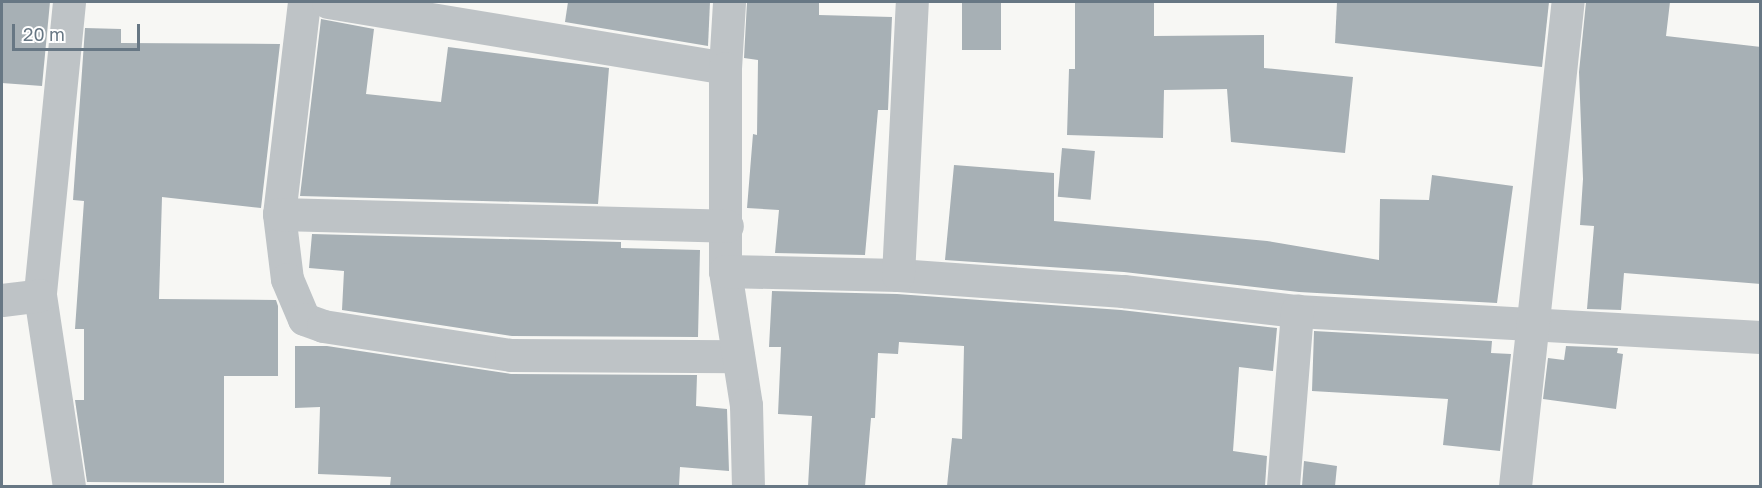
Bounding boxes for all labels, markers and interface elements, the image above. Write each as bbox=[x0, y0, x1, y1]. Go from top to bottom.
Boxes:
scale bar bbox=[15, 12, 142, 50]
text: 20 m bbox=[23, 23, 65, 45]

